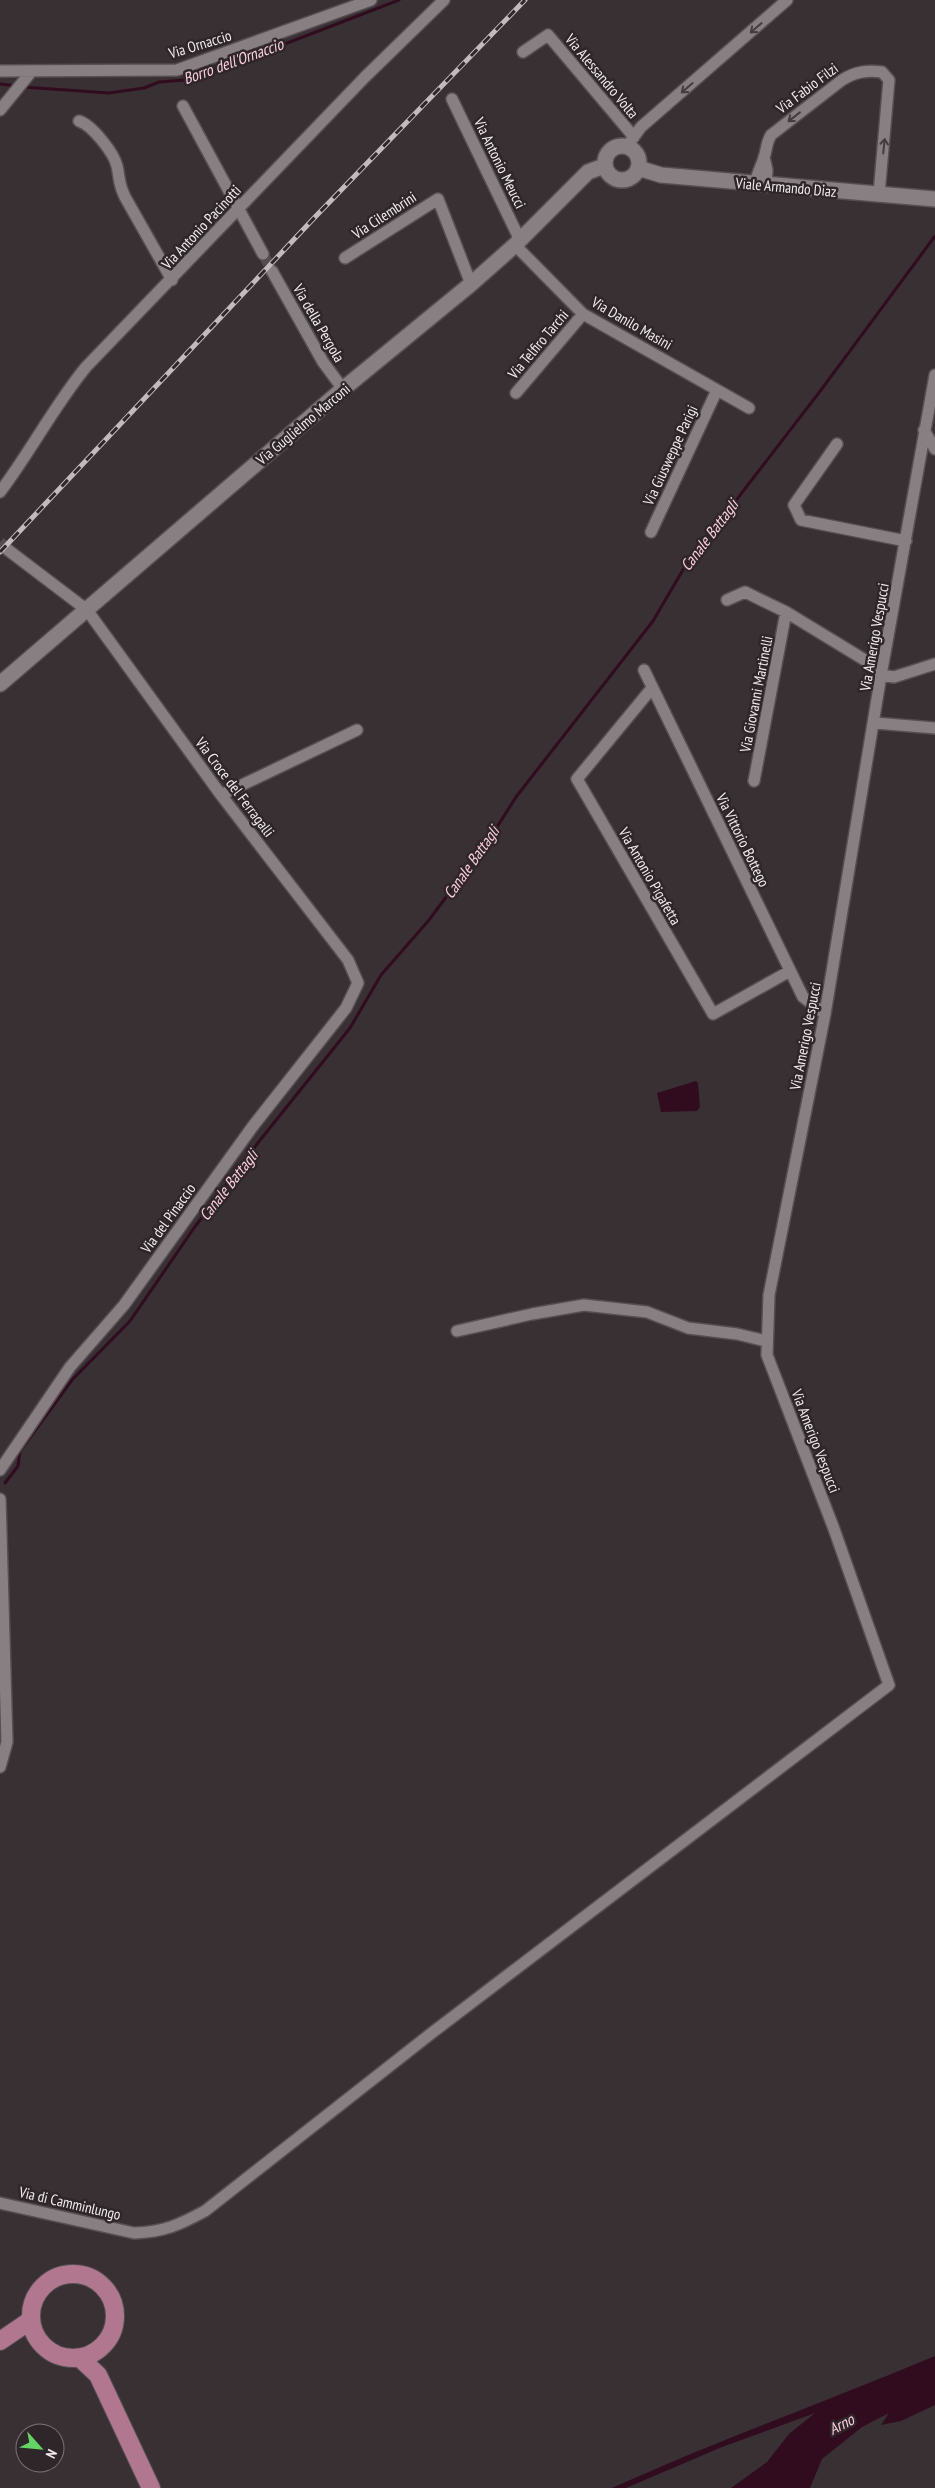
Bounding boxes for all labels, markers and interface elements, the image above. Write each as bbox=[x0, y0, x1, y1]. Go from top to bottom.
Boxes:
one-way arrow bbox=[749, 22, 762, 34]
street label: Via Ornaccio bbox=[165, 25, 234, 63]
street label: Via Alessandro Volta bbox=[560, 29, 643, 122]
water label: Borro dell'Ornaccio bbox=[180, 33, 287, 88]
street label: Via Fabio Filzi bbox=[771, 59, 842, 118]
one-way arrow bbox=[681, 82, 694, 93]
one-way arrow bbox=[788, 111, 801, 122]
street label: Via Antonio Meucci bbox=[469, 114, 530, 211]
one-way arrow bbox=[879, 138, 889, 154]
street label: Viale Armando Diaz bbox=[734, 173, 837, 201]
street label: Via Antonio Pacinotti bbox=[156, 181, 245, 274]
street label: Via Cilembrini bbox=[348, 187, 420, 243]
street label: Via della Pergola bbox=[288, 280, 349, 366]
street label: Via Danilo Masini bbox=[587, 292, 676, 354]
street label: Via Telfiro Tarchi bbox=[503, 306, 572, 383]
street label: Via Guglielmo Marconi bbox=[251, 379, 354, 469]
street label: Via Giusweppe Parigi bbox=[638, 402, 702, 509]
water label: Canale Battagli bbox=[676, 493, 744, 575]
street label: Via Amerigo Vespucci bbox=[855, 581, 893, 693]
street label: Via Giovanni Martinelli bbox=[735, 634, 777, 755]
street label: Via Croce del Ferragalli bbox=[191, 733, 279, 841]
street label: Via Vittorio Bottego bbox=[712, 789, 774, 890]
water label: Canale Battagli bbox=[439, 820, 505, 902]
street label: Via Antonio Pigafetta bbox=[614, 823, 686, 928]
street label: Via Amerigo Vespucci bbox=[785, 981, 825, 1092]
water label: Canale Battagli bbox=[194, 1144, 263, 1224]
street label: Via del Pinaccio bbox=[136, 1179, 200, 1257]
street label: Via Amerigo Vespucci bbox=[787, 1386, 844, 1495]
street label: Via di Camminlungo bbox=[16, 2182, 123, 2224]
water label: Arno bbox=[825, 2409, 858, 2439]
north arrow bbox=[15, 2423, 65, 2473]
text: N bbox=[42, 2446, 61, 2461]

